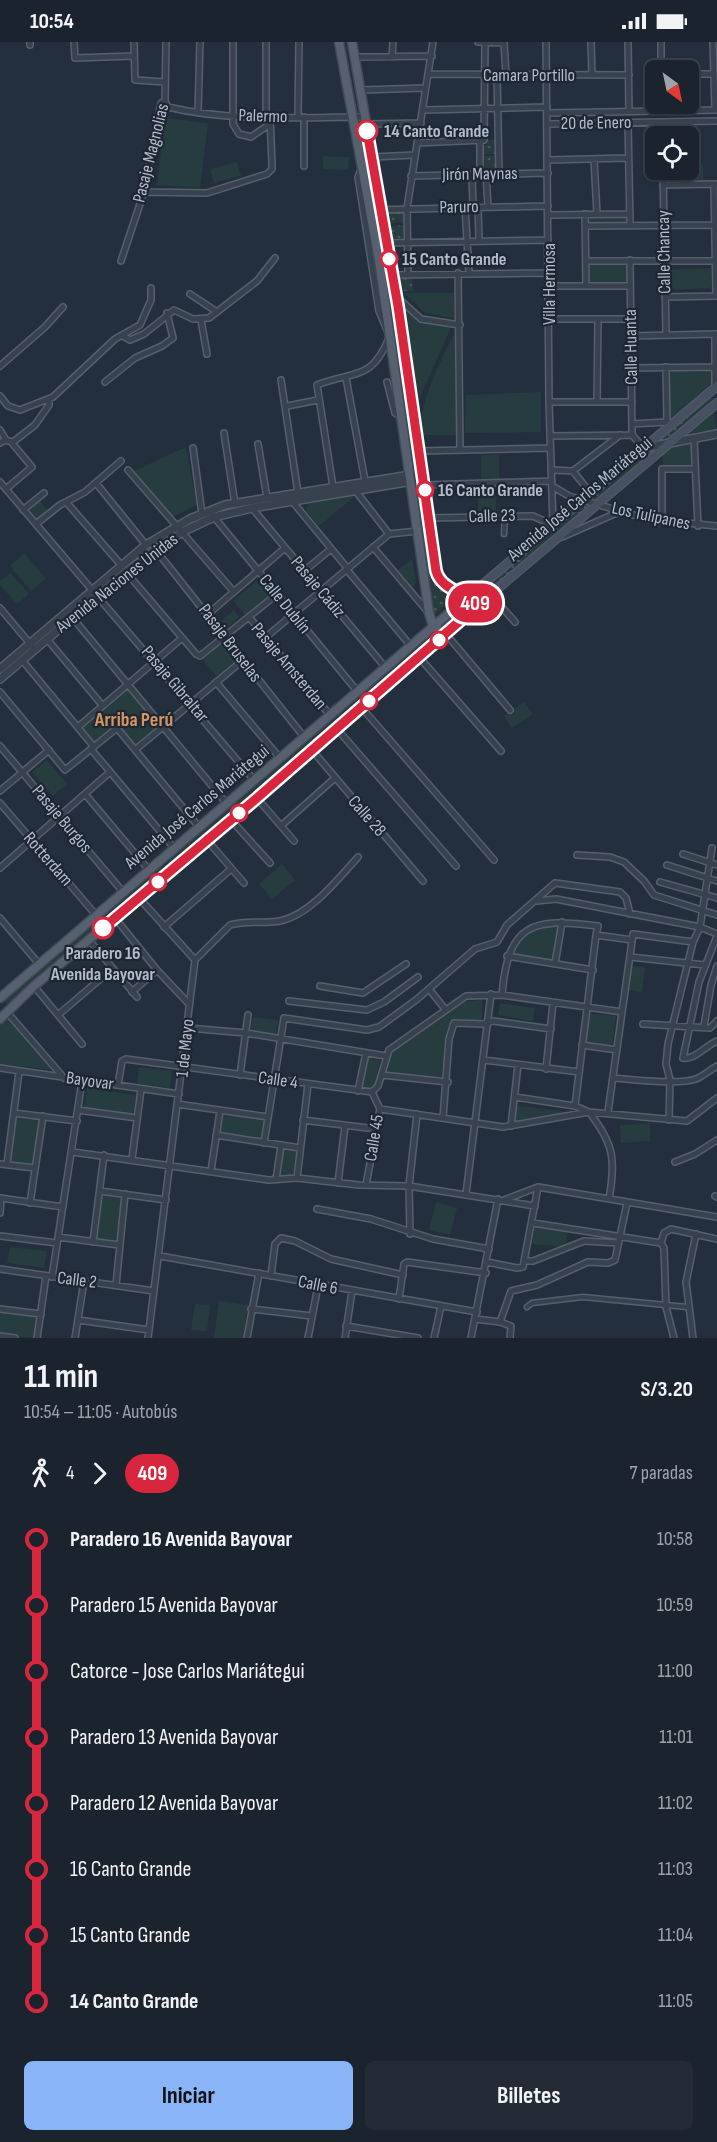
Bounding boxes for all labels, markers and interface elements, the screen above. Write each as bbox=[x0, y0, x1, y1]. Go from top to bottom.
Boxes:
text: 10:54 bbox=[30, 8, 74, 35]
north arrow bbox=[645, 60, 699, 114]
map controls bbox=[645, 60, 699, 180]
street label: Camara Portillo bbox=[483, 65, 575, 86]
street label: Pasaje Magnolias bbox=[129, 101, 173, 205]
street label: Palermo bbox=[238, 105, 288, 127]
street label: 20 de Enero bbox=[561, 112, 631, 134]
marker: 14 Canto Grande bbox=[356, 120, 378, 142]
place label: 14 Canto Grande bbox=[384, 121, 489, 142]
button: locate bbox=[645, 126, 699, 180]
street label: Jirón Maynas bbox=[441, 163, 518, 185]
street label: Paruro bbox=[439, 196, 479, 218]
street label: Calle Chancay bbox=[653, 210, 675, 294]
street label: Villa Hermosa bbox=[539, 243, 560, 325]
place label: 15 Canto Grande bbox=[402, 249, 507, 270]
marker: 15 Canto Grande bbox=[380, 250, 398, 268]
street label: Calle Huanta bbox=[620, 309, 642, 385]
street label: Avenida José Carlos Mariátegui bbox=[503, 432, 656, 566]
place label: 16 Canto Grande bbox=[438, 480, 543, 501]
marker: 16 Canto Grande bbox=[416, 481, 434, 499]
street label: Los Tulipanes bbox=[610, 497, 692, 535]
street label: Calle 23 bbox=[468, 505, 516, 527]
street label: Avenida Naciones Unidas bbox=[51, 529, 182, 638]
street label: Pasaje Cádiz bbox=[286, 552, 350, 622]
street label: Calle Dublín bbox=[255, 570, 315, 638]
line badge: 409 bbox=[440, 584, 510, 622]
text: 409 bbox=[460, 591, 490, 616]
street label: Pasaje Bruselas bbox=[194, 600, 266, 686]
street label: Pasaje Amsterdan bbox=[247, 618, 331, 714]
unlabelled marker bbox=[430, 631, 448, 649]
street label: Pasaje Gibraltar bbox=[137, 641, 213, 727]
unlabelled marker bbox=[360, 692, 378, 710]
district label: Arriba Perú bbox=[94, 708, 173, 732]
street label: Avenida José Carlos Mariátegui bbox=[120, 740, 273, 874]
street label: Pasaje Burgos bbox=[28, 781, 96, 857]
street label: Calle 28 bbox=[344, 791, 391, 841]
unlabelled marker bbox=[230, 804, 248, 822]
street label: Rotterdam bbox=[19, 828, 77, 890]
unlabelled marker bbox=[149, 873, 167, 891]
marker: Paradero 16 Avenida Bayovar bbox=[92, 917, 114, 939]
place label: Paradero 16 Avenida Bayovar bbox=[50, 943, 155, 985]
street label: 1 de Mayo bbox=[171, 1018, 199, 1078]
street label: Bayovar bbox=[65, 1067, 115, 1095]
street label: Calle 4 bbox=[257, 1067, 300, 1093]
street label: Calle 45 bbox=[360, 1113, 388, 1163]
street label: Calle 2 bbox=[56, 1267, 98, 1293]
street label: Calle 6 bbox=[296, 1271, 340, 1299]
text: 11 min bbox=[24, 1357, 98, 1397]
text: S/3.20 bbox=[640, 1376, 693, 1403]
text: 10:54 – 11:05 · Autobús bbox=[24, 1400, 177, 1424]
icon: walk bbox=[24, 1457, 57, 1490]
icon: forward bbox=[83, 1457, 116, 1490]
text: 4 bbox=[66, 1461, 74, 1485]
text: 409 bbox=[137, 1461, 167, 1486]
text: 7 paradas bbox=[630, 1461, 693, 1485]
text: Paradero 16 Avenida Bayovar bbox=[70, 1526, 292, 1553]
text: 10:58 bbox=[657, 1527, 693, 1551]
text: Paradero 15 Avenida Bayovar bbox=[70, 1592, 278, 1619]
text: 10:59 bbox=[657, 1593, 693, 1617]
text: Catorce - Jose Carlos Mariátegui bbox=[70, 1658, 304, 1685]
text: 11:00 bbox=[657, 1659, 693, 1683]
text: Paradero 13 Avenida Bayovar bbox=[70, 1724, 278, 1751]
text: 11:01 bbox=[659, 1725, 693, 1749]
text: Paradero 12 Avenida Bayovar bbox=[70, 1790, 278, 1817]
text: 11:02 bbox=[658, 1791, 693, 1815]
text: 16 Canto Grande bbox=[70, 1856, 191, 1883]
text: 11:03 bbox=[658, 1857, 693, 1881]
text: 15 Canto Grande bbox=[70, 1922, 190, 1949]
text: 11:04 bbox=[658, 1923, 693, 1947]
text: 14 Canto Grande bbox=[70, 1988, 198, 2015]
text: 11:05 bbox=[658, 1989, 693, 2013]
button: Iniciar bbox=[24, 2061, 353, 2130]
button: Billetes bbox=[365, 2061, 693, 2130]

